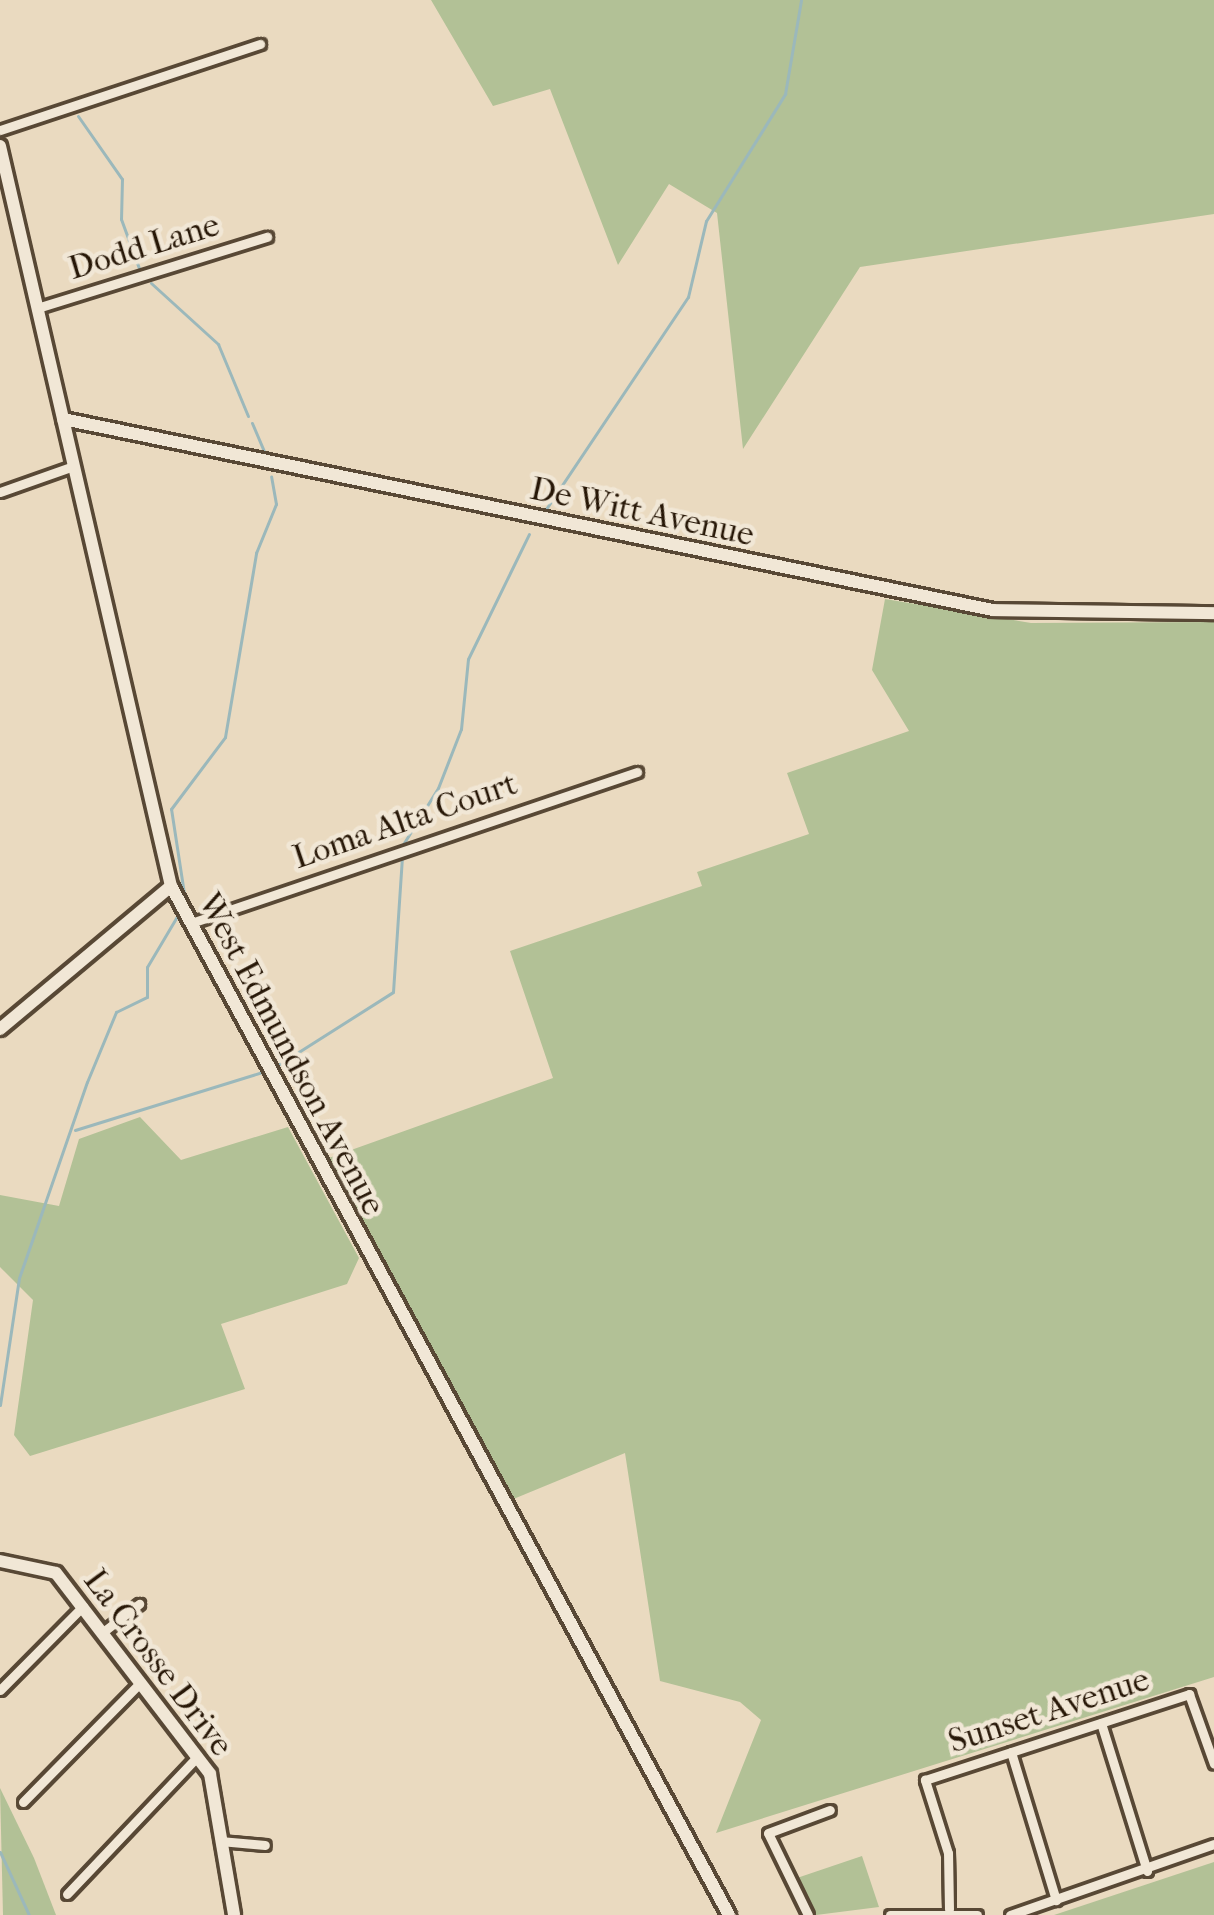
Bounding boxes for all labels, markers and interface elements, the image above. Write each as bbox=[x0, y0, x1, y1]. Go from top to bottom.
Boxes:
street label: Dodd Lane bbox=[64, 205, 224, 289]
street label: De Witt Avenue bbox=[527, 469, 757, 555]
street label: Loma Alta Court bbox=[288, 764, 522, 878]
street label: West Edmundson Avenue bbox=[189, 886, 393, 1222]
street label: La Crosse Drive bbox=[75, 1562, 241, 1764]
street label: Sunset Avenue bbox=[944, 1660, 1154, 1762]

